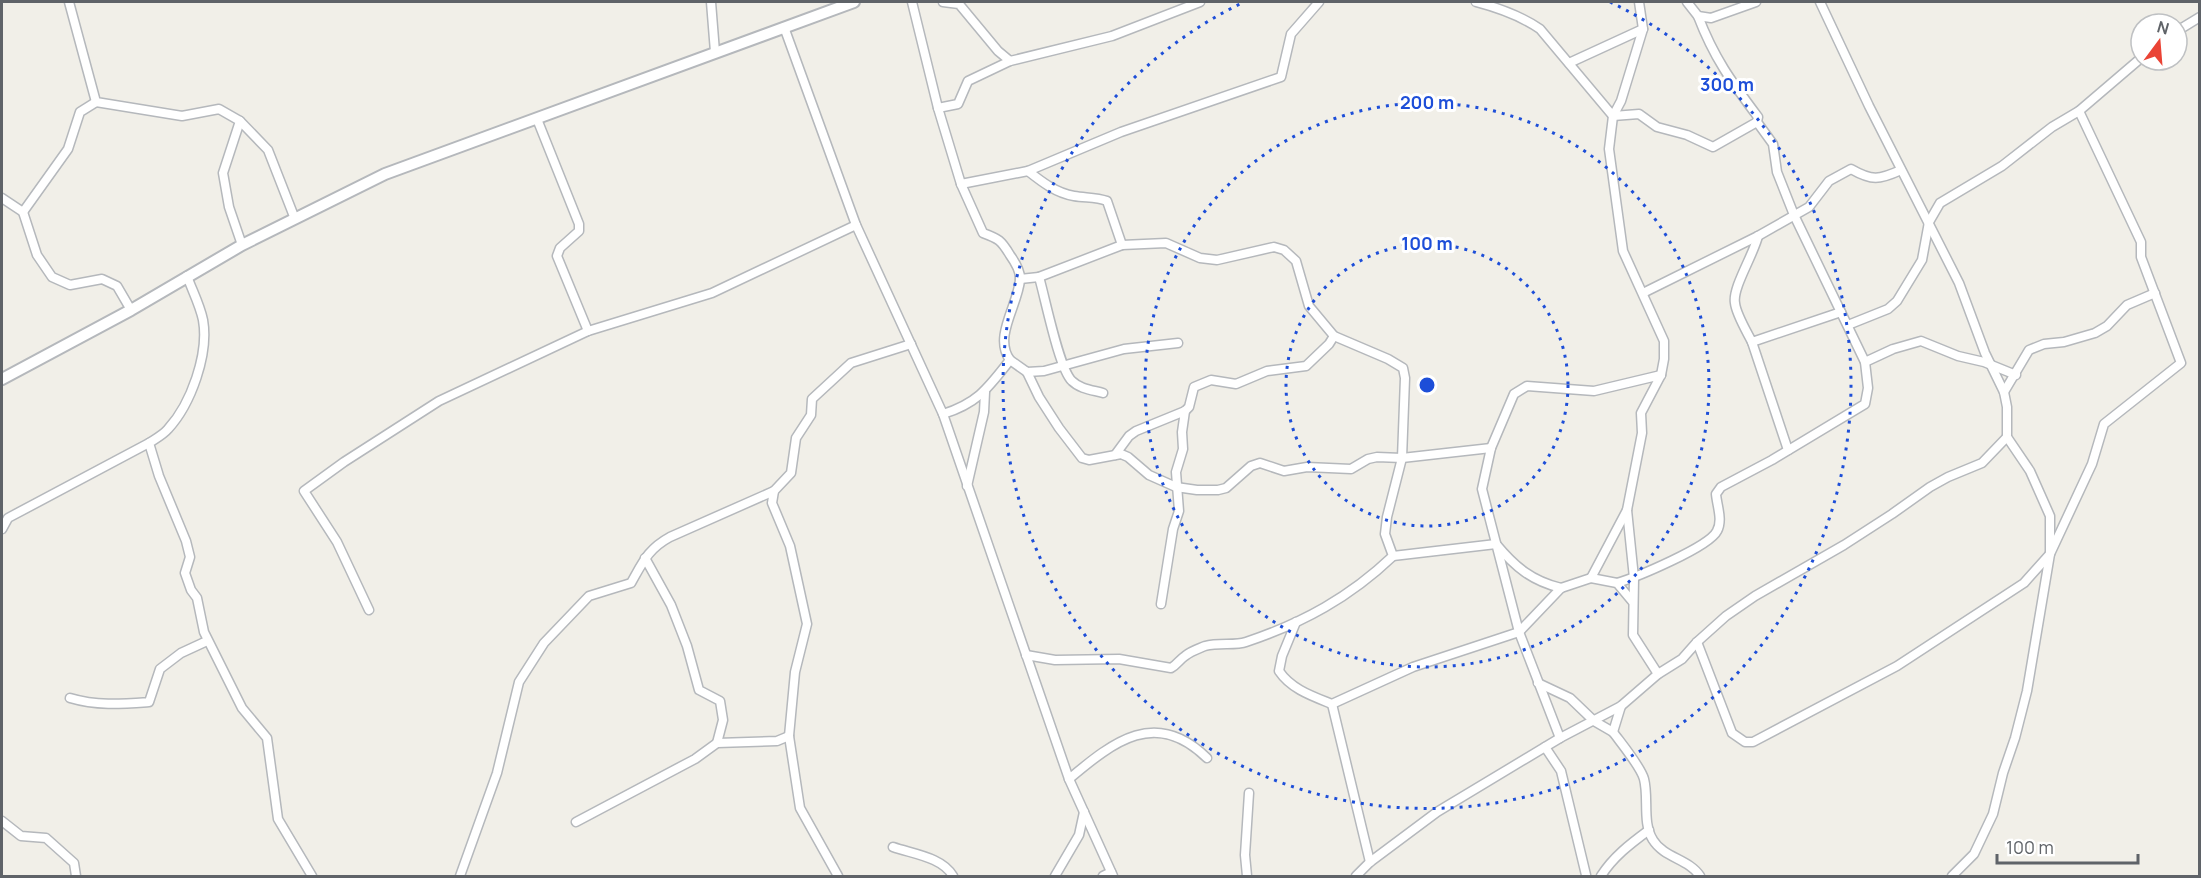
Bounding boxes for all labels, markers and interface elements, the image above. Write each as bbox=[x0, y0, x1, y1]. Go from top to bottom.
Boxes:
north arrow bbox=[2129, 12, 2189, 72]
text: N bbox=[2155, 15, 2172, 40]
text: 300 m bbox=[1700, 72, 1754, 96]
text: 200 m bbox=[1400, 90, 1454, 114]
text: 100 m bbox=[1401, 231, 1453, 255]
centre of rings bbox=[1417, 375, 1437, 395]
scale bar bbox=[1997, 827, 2138, 865]
text: 100 m bbox=[2006, 835, 2054, 859]

